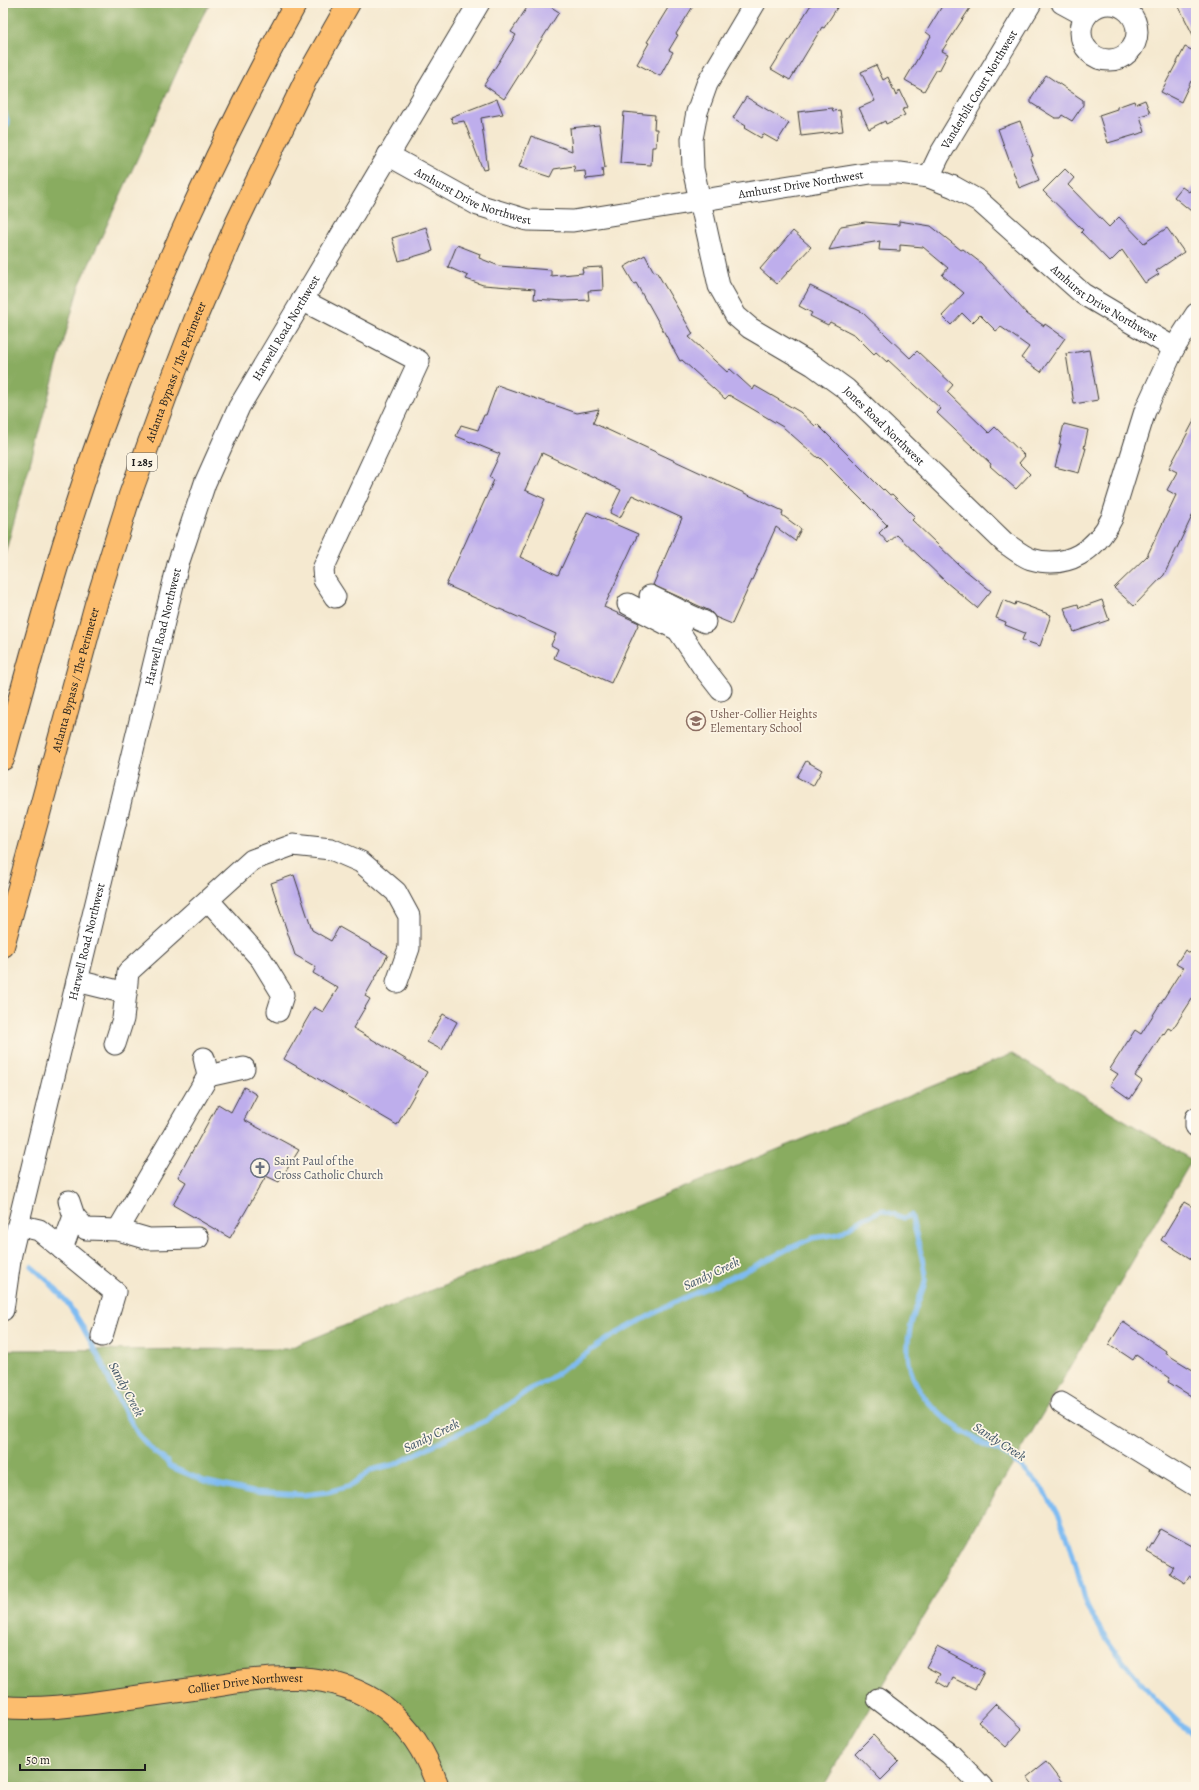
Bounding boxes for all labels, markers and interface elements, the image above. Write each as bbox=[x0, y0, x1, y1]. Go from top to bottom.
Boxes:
street label: Vanderbilt Court Northwest bbox=[937, 27, 1021, 153]
street label: Amhurst Drive Northwest bbox=[411, 163, 531, 228]
street label: Amhurst Drive Northwest bbox=[736, 166, 865, 202]
street label: Amhurst Drive Northwest bbox=[1047, 260, 1161, 345]
street label: Harwell Road Northwest bbox=[248, 272, 323, 384]
street label: Atlanta Bypass / The Perimeter bbox=[141, 299, 210, 445]
street label: Jones Road Northwest bbox=[840, 383, 928, 469]
road number: I 285 bbox=[127, 453, 157, 471]
street label: Harwell Road Northwest bbox=[141, 566, 185, 687]
street label: Atlanta Bypass / The Perimeter bbox=[48, 605, 103, 755]
place label: Usher-Collier Heights Elementary School bbox=[710, 706, 817, 736]
school or university icon: Usher-Collier Heights Elementary School bbox=[685, 710, 707, 732]
street label: Harwell Road Northwest bbox=[65, 881, 109, 1002]
place label: Saint Paul of the Cross Catholic Church bbox=[274, 1153, 384, 1183]
church icon: Saint Paul of the Cross Catholic Church bbox=[249, 1157, 271, 1179]
water label: Sandy Creek bbox=[681, 1253, 742, 1294]
water label: Sandy Creek bbox=[105, 1359, 148, 1420]
water label: Sandy Creek bbox=[401, 1415, 462, 1456]
water label: Sandy Creek bbox=[970, 1418, 1030, 1465]
street label: Collier Drive Northwest bbox=[187, 1670, 304, 1698]
scale bar bbox=[20, 1746, 145, 1772]
text: 50 m bbox=[26, 1752, 50, 1768]

